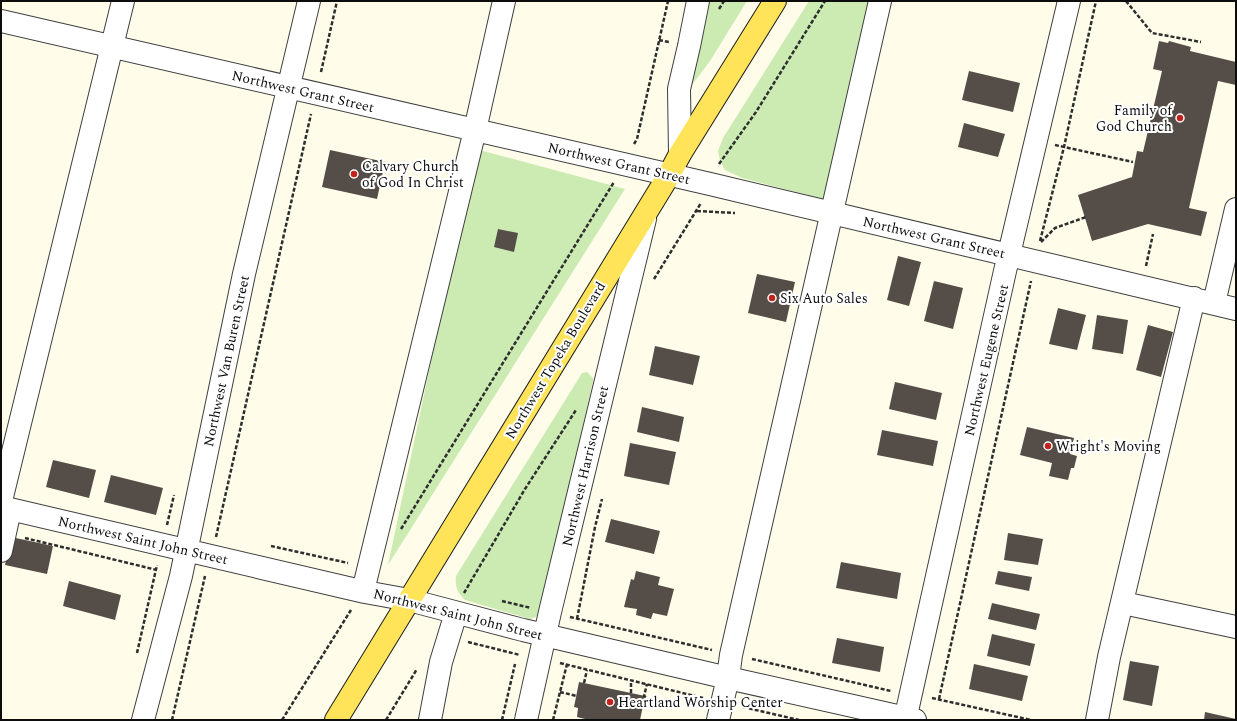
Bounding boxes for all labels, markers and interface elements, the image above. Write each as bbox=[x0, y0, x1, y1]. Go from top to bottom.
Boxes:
street label: Northwest Grant Street bbox=[230, 65, 376, 118]
place label: Family of God Church bbox=[1096, 100, 1173, 137]
marker: Family of God Church bbox=[1175, 113, 1185, 123]
street label: Northwest Grant Street bbox=[546, 137, 692, 190]
place label: Calvary Church of God In Christ bbox=[362, 156, 464, 193]
marker: Calvary Church of God In Christ bbox=[349, 169, 359, 179]
street label: Northwest Grant Street bbox=[861, 211, 1007, 264]
street label: Northwest Van Buren Street bbox=[198, 273, 255, 449]
street label: Northwest Topeka Boulevard bbox=[500, 277, 611, 443]
street label: Northwest Eugene Street bbox=[959, 282, 1014, 438]
place label: Six Auto Sales bbox=[780, 288, 868, 309]
marker: Six Auto Sales bbox=[767, 293, 777, 303]
street label: Northwest Harrison Street bbox=[557, 384, 614, 549]
place label: Wright's Moving bbox=[1056, 436, 1161, 457]
marker: Wright's Moving bbox=[1043, 441, 1053, 451]
street label: Northwest Saint John Street bbox=[56, 511, 230, 570]
street label: Northwest Saint John Street bbox=[371, 583, 545, 646]
place label: Heartland Worship Center bbox=[618, 692, 783, 713]
marker: Heartland Worship Center bbox=[605, 697, 615, 707]

